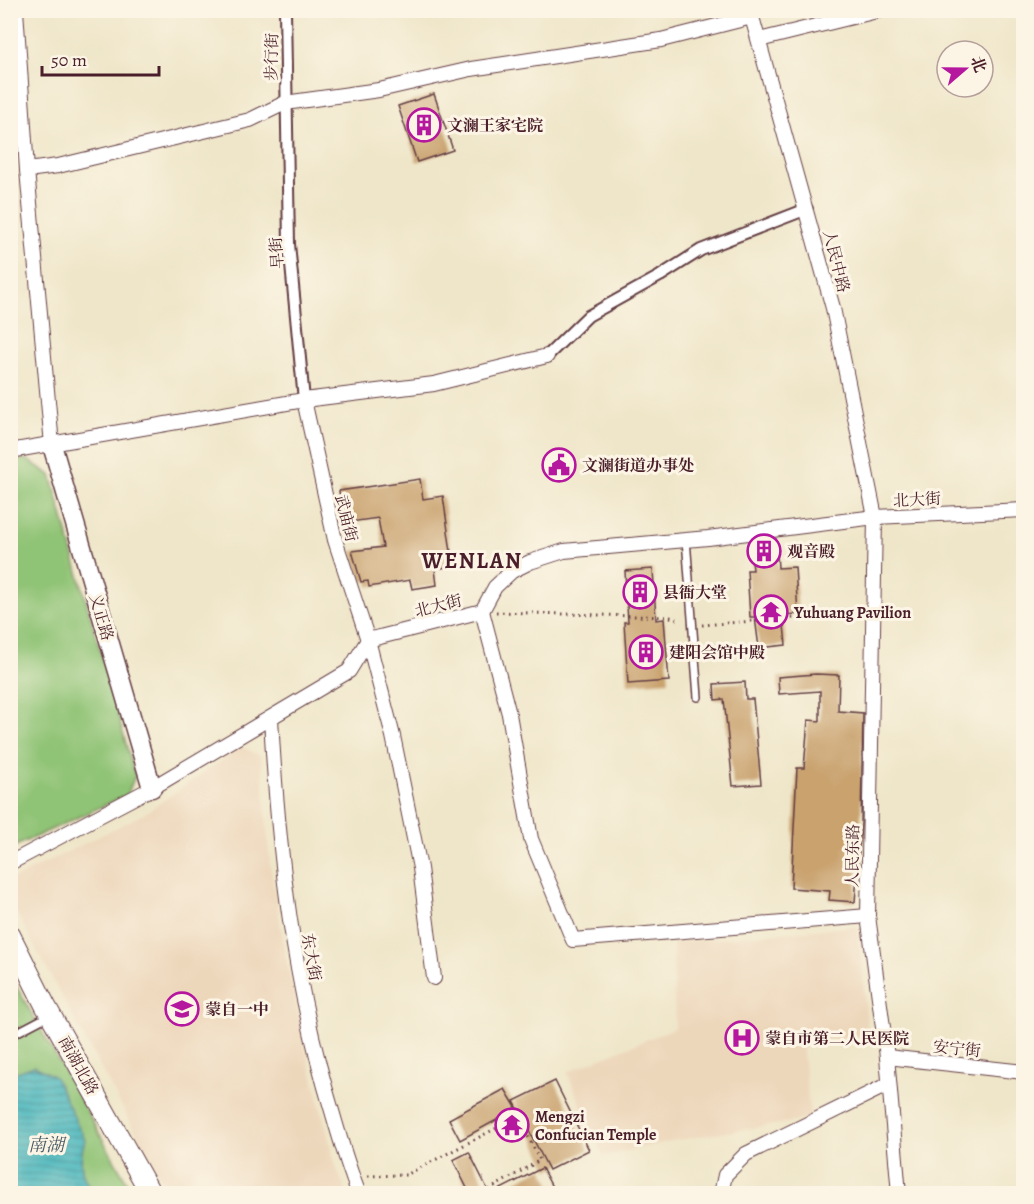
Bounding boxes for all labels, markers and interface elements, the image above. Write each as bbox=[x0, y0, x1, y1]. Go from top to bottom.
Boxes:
street label: 步行街 bbox=[261, 33, 283, 81]
scale bar bbox=[42, 39, 159, 77]
north arrow bbox=[935, 39, 995, 99]
text: 50 m bbox=[51, 48, 87, 72]
text: 北 bbox=[965, 53, 991, 75]
building icon: 文澜王家宅院 bbox=[406, 107, 442, 143]
place label: 文澜王家宅院 bbox=[447, 115, 543, 137]
street label: 人民中路 bbox=[818, 228, 854, 295]
street label: 早街 bbox=[265, 236, 289, 270]
public building icon: 文澜街道办事处 bbox=[541, 447, 577, 483]
place label: 文澜街道办事处 bbox=[582, 455, 694, 477]
street label: 北大街 bbox=[893, 488, 942, 512]
street label: 武庙街 bbox=[330, 492, 363, 544]
building icon: 观音殿 bbox=[746, 533, 782, 569]
place label: 观音殿 bbox=[787, 541, 835, 563]
district label: WENLAN bbox=[420, 546, 523, 576]
building icon: 县衙大堂 bbox=[622, 574, 658, 610]
place label: 县衙大堂 bbox=[663, 582, 727, 604]
street label: 北大街 bbox=[412, 589, 464, 622]
street label: 义正路 bbox=[84, 591, 118, 643]
temple icon: Yuhuang Pavilion bbox=[753, 594, 789, 630]
place label: Yuhuang Pavilion bbox=[793, 602, 911, 624]
building icon: 建阳会馆中殿 bbox=[628, 634, 664, 670]
place label: 建阳会馆中殿 bbox=[669, 642, 765, 664]
street label: 人民东路 bbox=[841, 824, 865, 888]
street label: 东大街 bbox=[296, 932, 326, 983]
school or university icon: 蒙自一中 bbox=[164, 991, 200, 1027]
place label: 蒙自一中 bbox=[205, 999, 269, 1021]
hospital icon: 蒙自市第二人民医院 bbox=[724, 1020, 760, 1056]
place label: 蒙自市第二人民医院 bbox=[765, 1028, 909, 1050]
street label: 南湖北路 bbox=[53, 1032, 103, 1099]
street label: 安宁街 bbox=[932, 1036, 982, 1062]
place label: Mengzi Confucian Temple bbox=[535, 1106, 656, 1146]
temple icon: Mengzi Confucian Temple bbox=[494, 1107, 530, 1143]
water label: 南湖 bbox=[28, 1133, 67, 1157]

